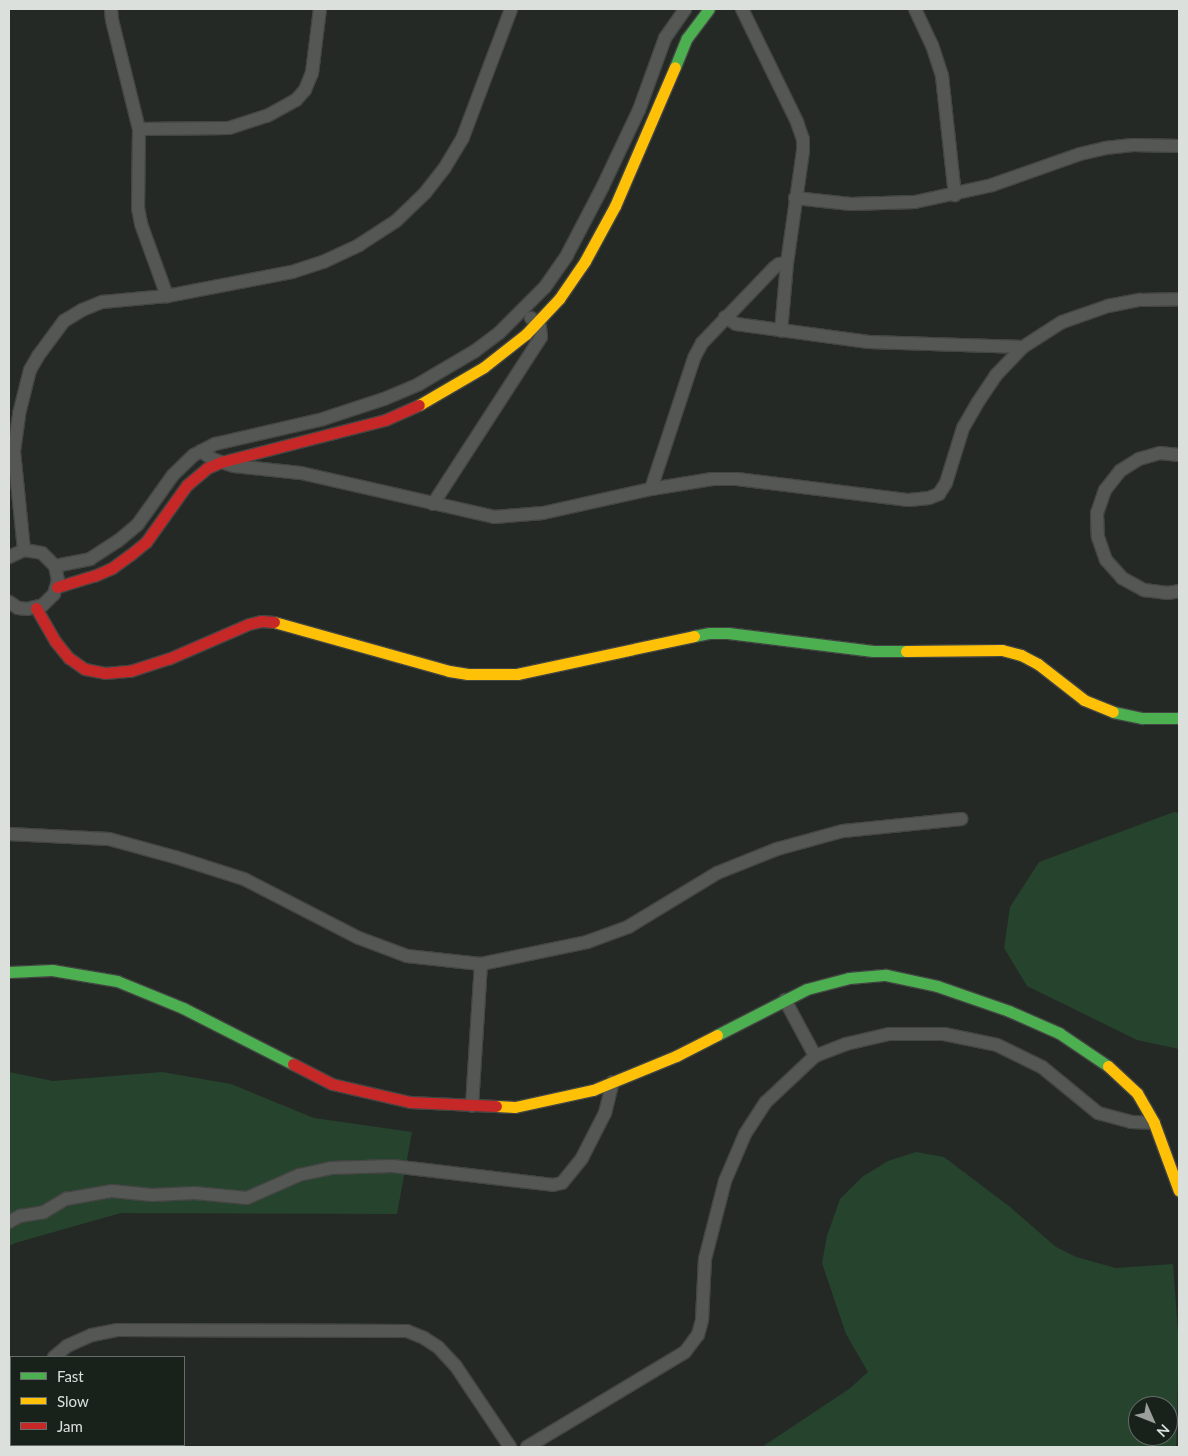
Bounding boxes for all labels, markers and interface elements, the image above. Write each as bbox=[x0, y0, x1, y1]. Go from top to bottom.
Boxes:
legend bbox=[10, 1356, 185, 1446]
text: Fast bbox=[57, 1367, 84, 1385]
text: Slow bbox=[57, 1392, 89, 1410]
north arrow bbox=[1128, 1396, 1178, 1446]
text: Jam bbox=[57, 1417, 83, 1435]
text: N bbox=[1154, 1421, 1173, 1441]

